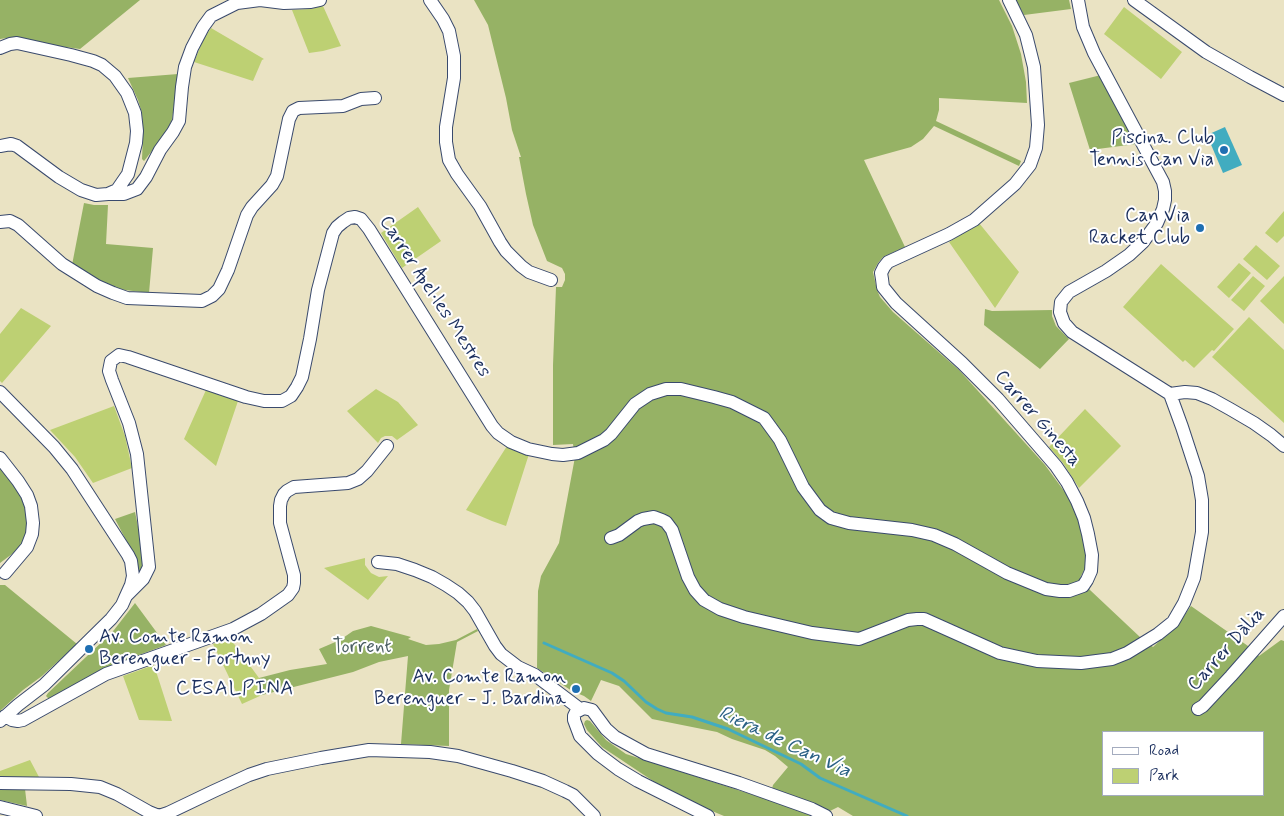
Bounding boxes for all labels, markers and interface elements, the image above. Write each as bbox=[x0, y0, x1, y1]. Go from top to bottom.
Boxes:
place label: Piscina. Club Tennis Can Via bbox=[1089, 128, 1214, 172]
marker: Piscina. Club Tennis Can Via bbox=[1218, 144, 1230, 156]
place label: Can Via Racket Club bbox=[1089, 206, 1190, 250]
street label: Carrer Apel·les Mestres bbox=[373, 212, 495, 382]
marker: Can Via Racket Club bbox=[1194, 222, 1206, 234]
street label: Carrer Ginesta bbox=[989, 366, 1085, 472]
street label: Carrer Dàlia bbox=[1184, 603, 1270, 697]
place label: Av. Comte Ramon Berenguer - Fortuny bbox=[99, 627, 270, 671]
park label: Torrent bbox=[332, 637, 392, 659]
marker: Av. Comte Ramon Berenguer - Fortuny bbox=[83, 643, 95, 655]
place label: Av. Comte Ramon Berenguer - J. Bardina bbox=[374, 667, 566, 711]
district label: CESALPINA bbox=[177, 678, 293, 702]
marker: Av. Comte Ramon Berenguer - J. Bardina bbox=[570, 683, 582, 695]
water label: Riera de Can Via bbox=[714, 702, 854, 784]
legend bbox=[1102, 731, 1264, 796]
text: Road bbox=[1149, 741, 1179, 761]
text: Park bbox=[1149, 766, 1179, 786]

